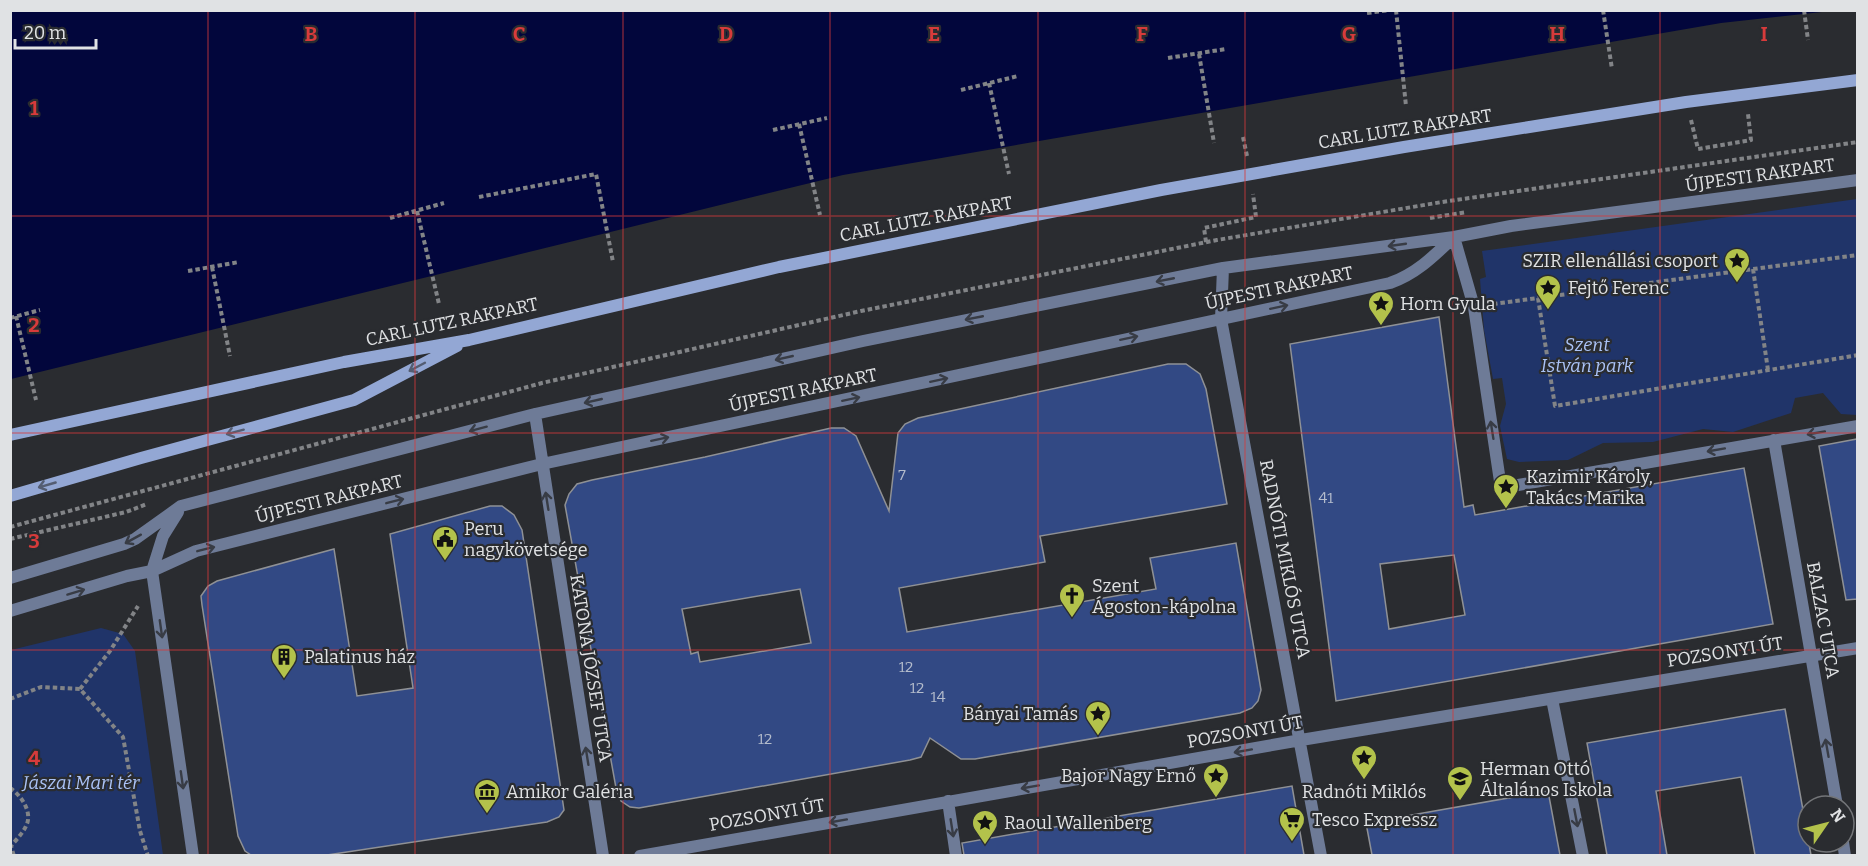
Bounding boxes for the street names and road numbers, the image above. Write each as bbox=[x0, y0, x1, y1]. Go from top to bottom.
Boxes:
street label: CARL LUTZ RAKPART bbox=[1317, 104, 1494, 154]
street label: ÚJPESTI RAKPART bbox=[1684, 153, 1837, 196]
street label: CARL LUTZ RAKPART bbox=[838, 191, 1015, 247]
street label: ÚJPESTI RAKPART bbox=[1203, 260, 1356, 314]
street label: CARL LUTZ RAKPART bbox=[364, 293, 541, 351]
street label: ÚJPESTI RAKPART bbox=[727, 362, 880, 416]
street label: RADNÓTI MIKLÓS UTCA bbox=[1255, 458, 1315, 661]
street label: ÚJPESTI RAKPART bbox=[253, 469, 405, 528]
street label: BALZAC UTCA bbox=[1802, 560, 1844, 680]
street label: KATONA JÓZSEF UTCA bbox=[565, 573, 617, 764]
street label: POZSONYI ÚT bbox=[1665, 631, 1785, 672]
street label: POZSONYI ÚT bbox=[1185, 710, 1305, 753]
street label: POZSONYI ÚT bbox=[707, 793, 827, 836]

